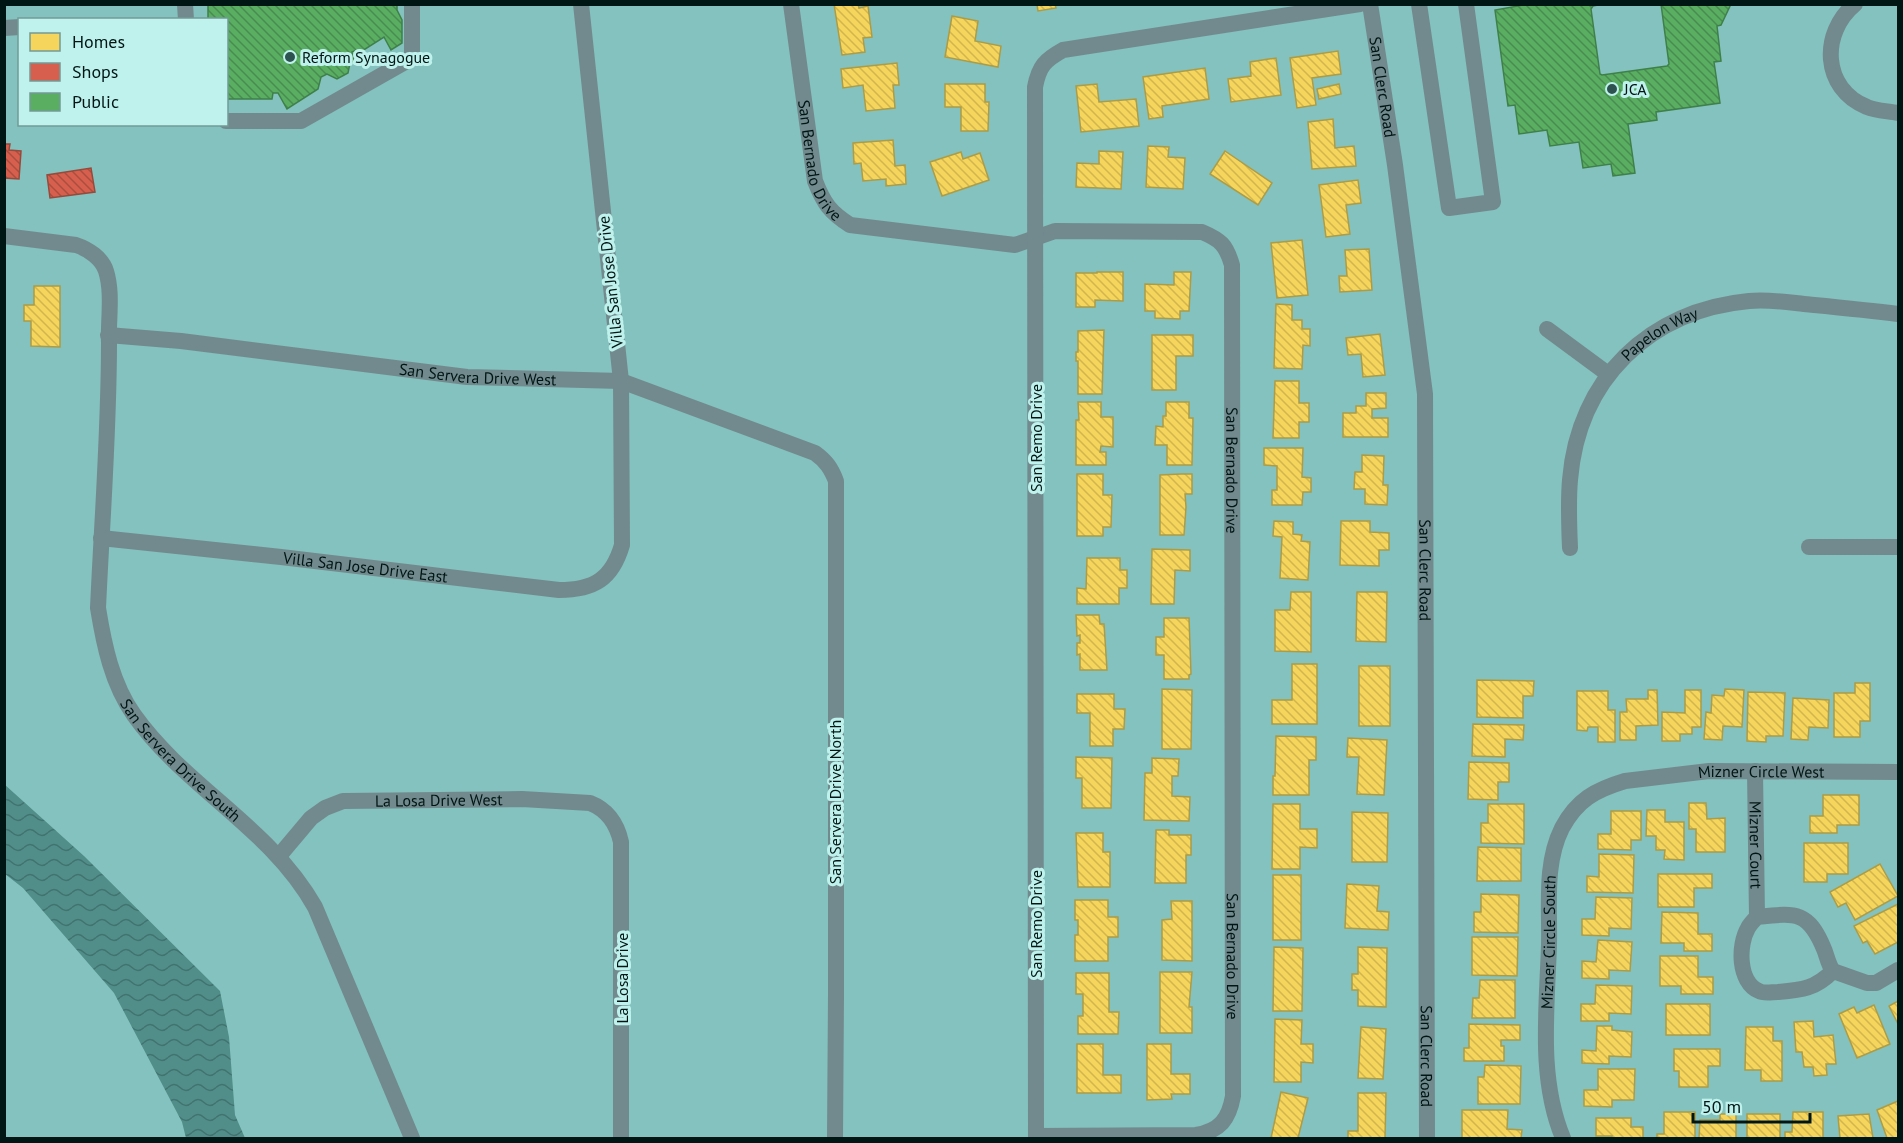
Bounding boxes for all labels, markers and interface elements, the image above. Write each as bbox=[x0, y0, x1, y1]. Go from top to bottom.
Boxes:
legend bbox=[18, 18, 228, 126]
text: Homes bbox=[72, 30, 125, 53]
street label: San Clerc Road bbox=[1365, 35, 1401, 139]
place label: Reform Synagogue bbox=[302, 47, 430, 67]
marker: Reform Synagogue bbox=[283, 50, 297, 64]
text: Shops bbox=[72, 60, 118, 83]
place label: JCA bbox=[1623, 79, 1647, 99]
marker: JCA bbox=[1605, 82, 1619, 96]
text: Public bbox=[72, 90, 119, 113]
street label: San Bernado Drive bbox=[794, 99, 846, 225]
street label: Villa San Jose Drive bbox=[593, 215, 627, 350]
street label: Papelon Way bbox=[1617, 302, 1701, 365]
street label: San Servera Drive West bbox=[398, 359, 557, 389]
street label: San Remo Drive bbox=[1026, 384, 1046, 492]
street label: San Bernado Drive bbox=[1222, 407, 1242, 534]
street label: San Clerc Road bbox=[1415, 519, 1436, 621]
street label: Villa San Jose Drive East bbox=[281, 547, 449, 587]
street label: San Servera Drive South bbox=[116, 695, 245, 826]
street label: San Servera Drive North bbox=[825, 720, 845, 884]
street label: Mizner Circle West bbox=[1697, 761, 1825, 782]
street label: La Losa Drive West bbox=[375, 789, 503, 811]
street label: Mizner Court bbox=[1745, 801, 1767, 890]
street label: San Remo Drive bbox=[1026, 870, 1046, 978]
street label: Mizner Circle South bbox=[1536, 875, 1560, 1009]
street label: San Bernado Drive bbox=[1223, 893, 1243, 1020]
street label: La Losa Drive bbox=[612, 933, 632, 1023]
street label: San Clerc Road bbox=[1417, 1005, 1437, 1107]
scale bar bbox=[1693, 1086, 1810, 1124]
text: 50 m bbox=[1702, 1095, 1741, 1118]

